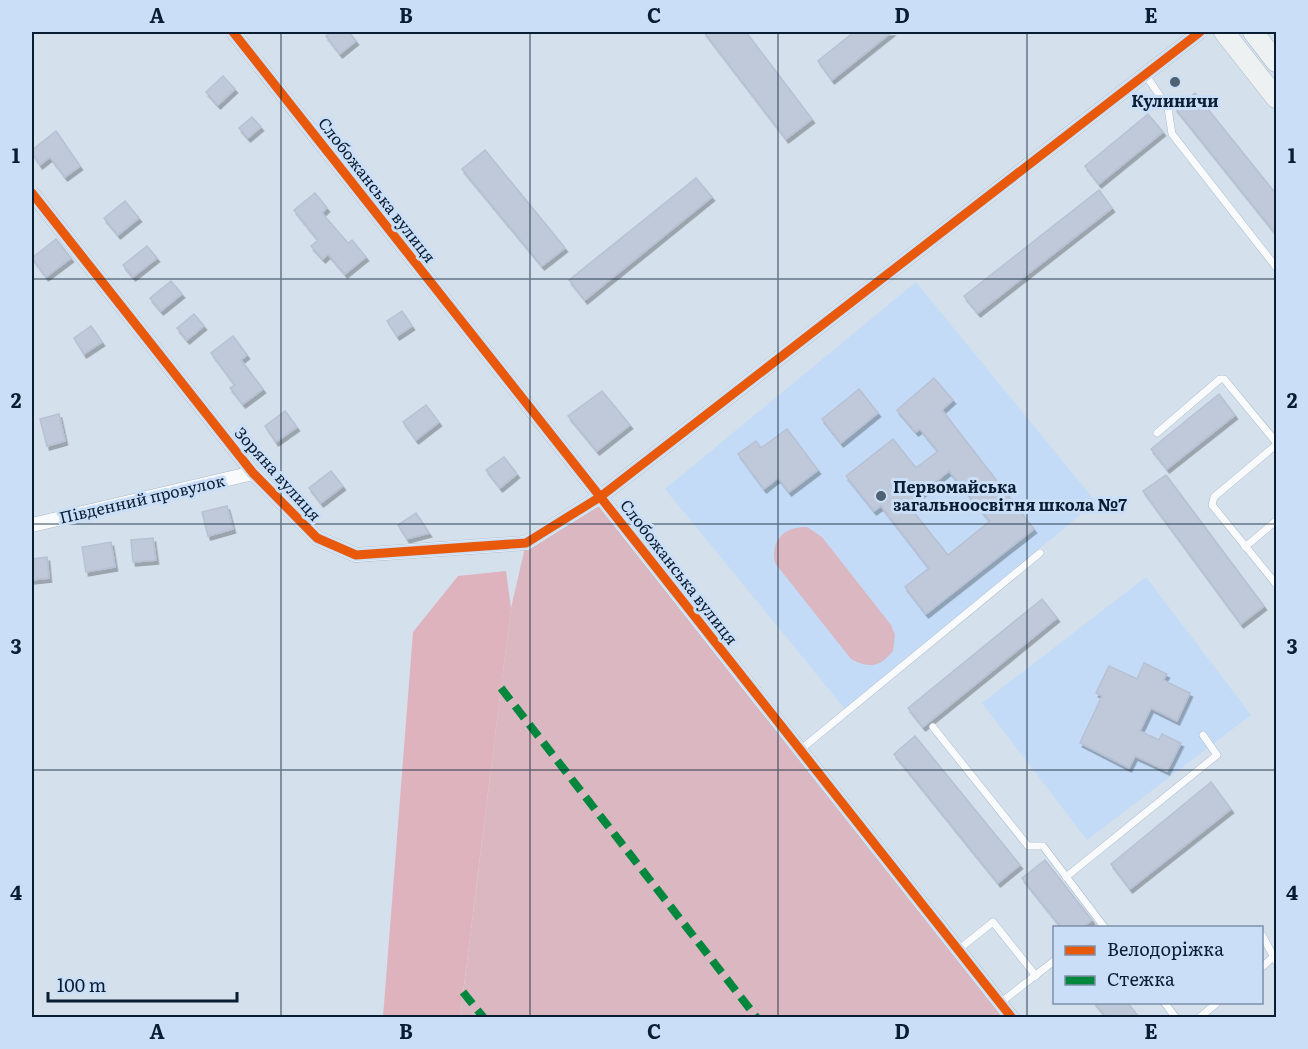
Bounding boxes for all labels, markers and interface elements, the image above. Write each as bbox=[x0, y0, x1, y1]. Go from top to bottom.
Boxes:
text: A bbox=[149, 0, 165, 29]
text: B bbox=[399, 0, 413, 29]
text: C bbox=[647, 0, 661, 29]
text: D bbox=[894, 0, 910, 29]
text: E bbox=[1144, 0, 1158, 29]
marker: Кулиничи bbox=[1168, 75, 1182, 89]
place label: Кулиничи bbox=[1131, 88, 1219, 112]
street label: Слобожанська вулиця bbox=[313, 112, 442, 267]
text: 1 bbox=[12, 139, 20, 169]
text: 1 bbox=[1288, 139, 1296, 169]
text: 2 bbox=[11, 384, 22, 414]
text: 2 bbox=[1287, 384, 1298, 414]
street label: Зоряна вулиця bbox=[230, 421, 328, 526]
street label: Південний провулок bbox=[57, 467, 227, 529]
place label: Первомайська загальноосвітня школа №7 bbox=[893, 474, 1127, 516]
marker: Первомайська загальноосвітня школа №7 bbox=[874, 489, 888, 503]
street label: Слобожанська вулиця bbox=[615, 494, 744, 649]
text: 3 bbox=[10, 630, 22, 660]
text: 3 bbox=[1286, 630, 1298, 660]
text: 4 bbox=[10, 876, 22, 906]
text: 4 bbox=[1286, 876, 1298, 906]
legend bbox=[1053, 926, 1263, 1004]
text: Велодоріжка bbox=[1107, 935, 1224, 962]
scale bar bbox=[48, 965, 237, 1003]
text: Стежка bbox=[1107, 965, 1175, 992]
text: 100 m bbox=[57, 971, 106, 998]
text: A bbox=[149, 1015, 165, 1045]
text: B bbox=[399, 1015, 413, 1045]
text: C bbox=[647, 1015, 661, 1045]
text: D bbox=[894, 1015, 910, 1045]
text: E bbox=[1144, 1015, 1158, 1045]

